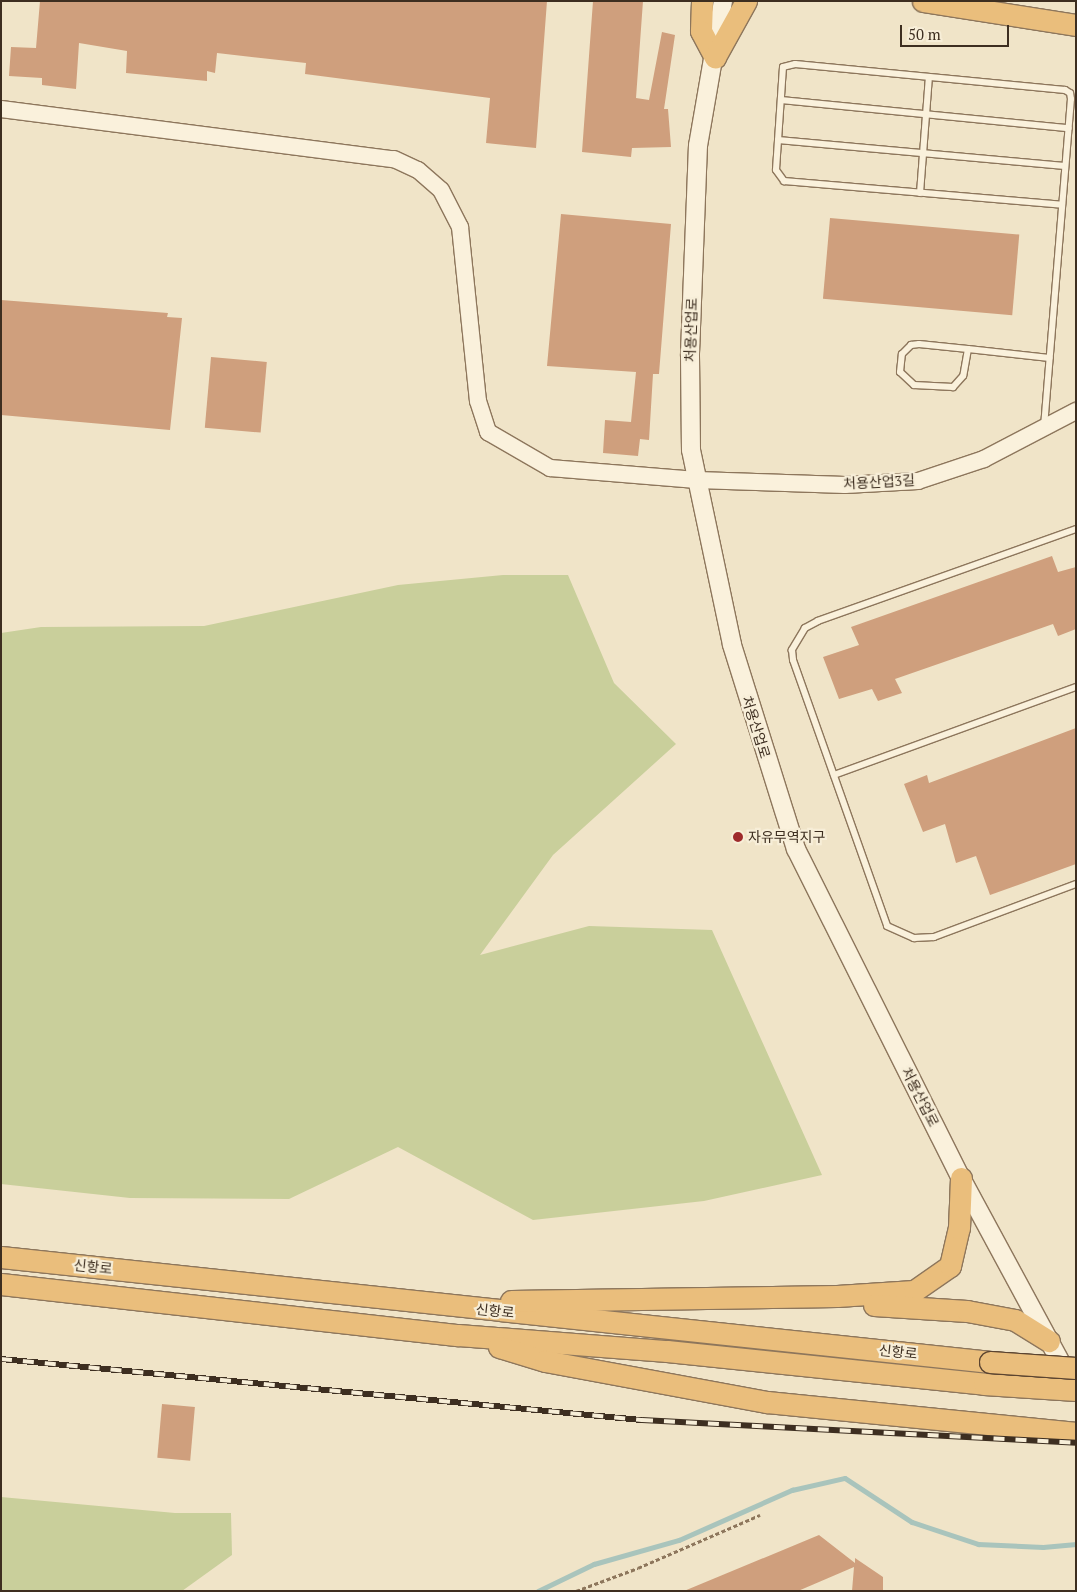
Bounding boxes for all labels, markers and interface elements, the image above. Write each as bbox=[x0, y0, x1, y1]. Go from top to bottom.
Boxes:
scale bar bbox=[902, 15, 1011, 47]
text: 50 m bbox=[908, 24, 941, 44]
street label: 처용산업로 bbox=[681, 298, 701, 362]
street label: 처용산업3길 bbox=[843, 472, 915, 492]
street label: 처용산업로 bbox=[739, 694, 773, 760]
place label: 자유무역지구 bbox=[748, 829, 825, 845]
marker: 자유무역지구 bbox=[732, 831, 744, 843]
street label: 처용산업로 bbox=[898, 1064, 942, 1130]
street label: 신항로 bbox=[73, 1257, 113, 1277]
street label: 신항로 bbox=[475, 1301, 515, 1321]
street label: 신항로 bbox=[878, 1342, 918, 1362]

